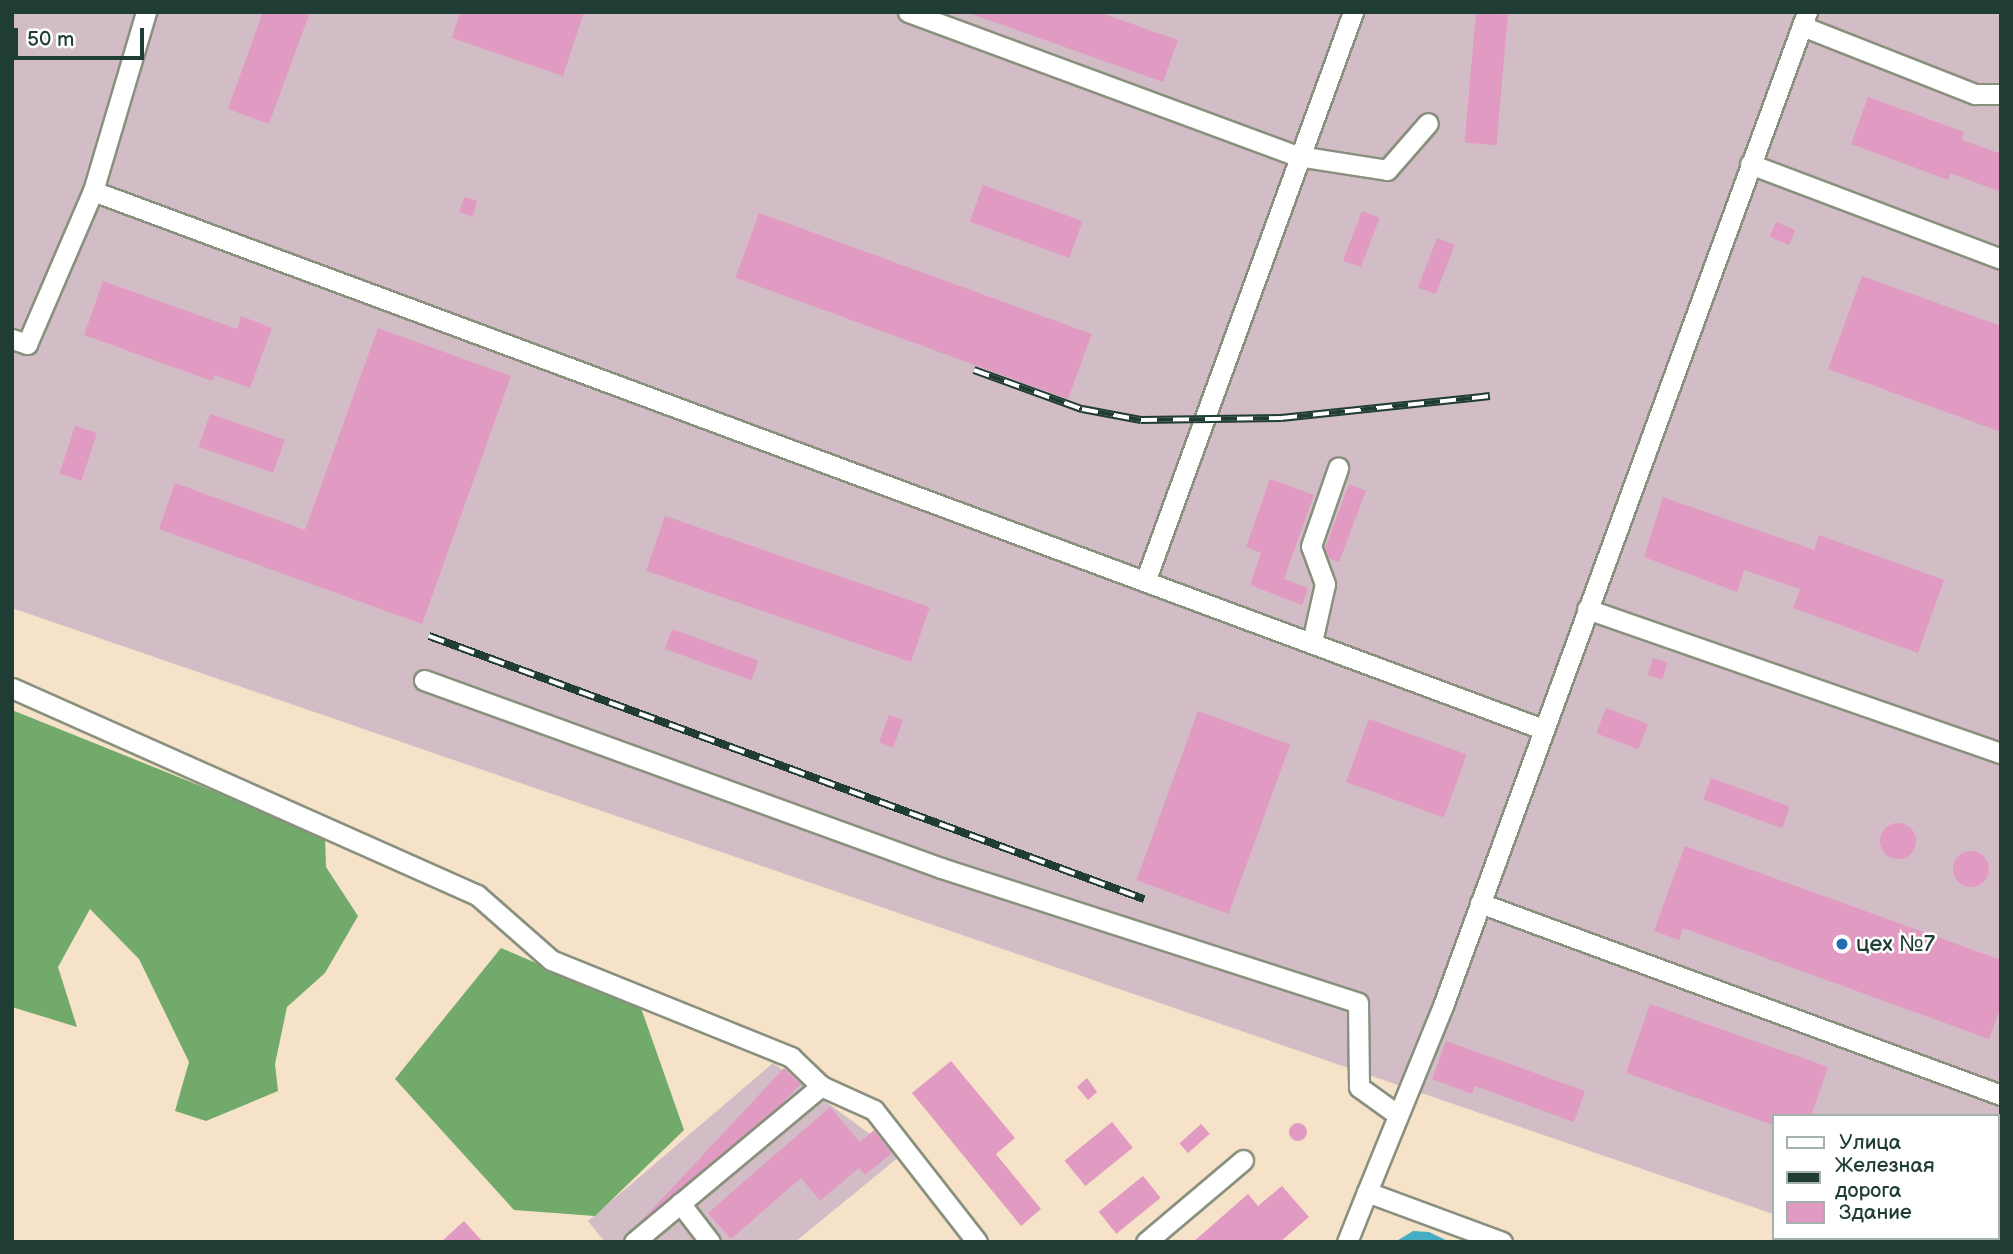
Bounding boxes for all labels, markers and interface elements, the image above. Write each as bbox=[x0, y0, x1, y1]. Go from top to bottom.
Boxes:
scale bar bbox=[18, 14, 147, 58]
text: 50 m bbox=[27, 27, 74, 52]
place label: цех №7 bbox=[1856, 930, 1935, 958]
marker: цех №7 bbox=[1834, 936, 1850, 952]
legend bbox=[1772, 1114, 1999, 1240]
text: Улица bbox=[1839, 1130, 1901, 1155]
text: Железная дорога bbox=[1835, 1153, 1935, 1203]
text: Здание bbox=[1839, 1200, 1912, 1225]

